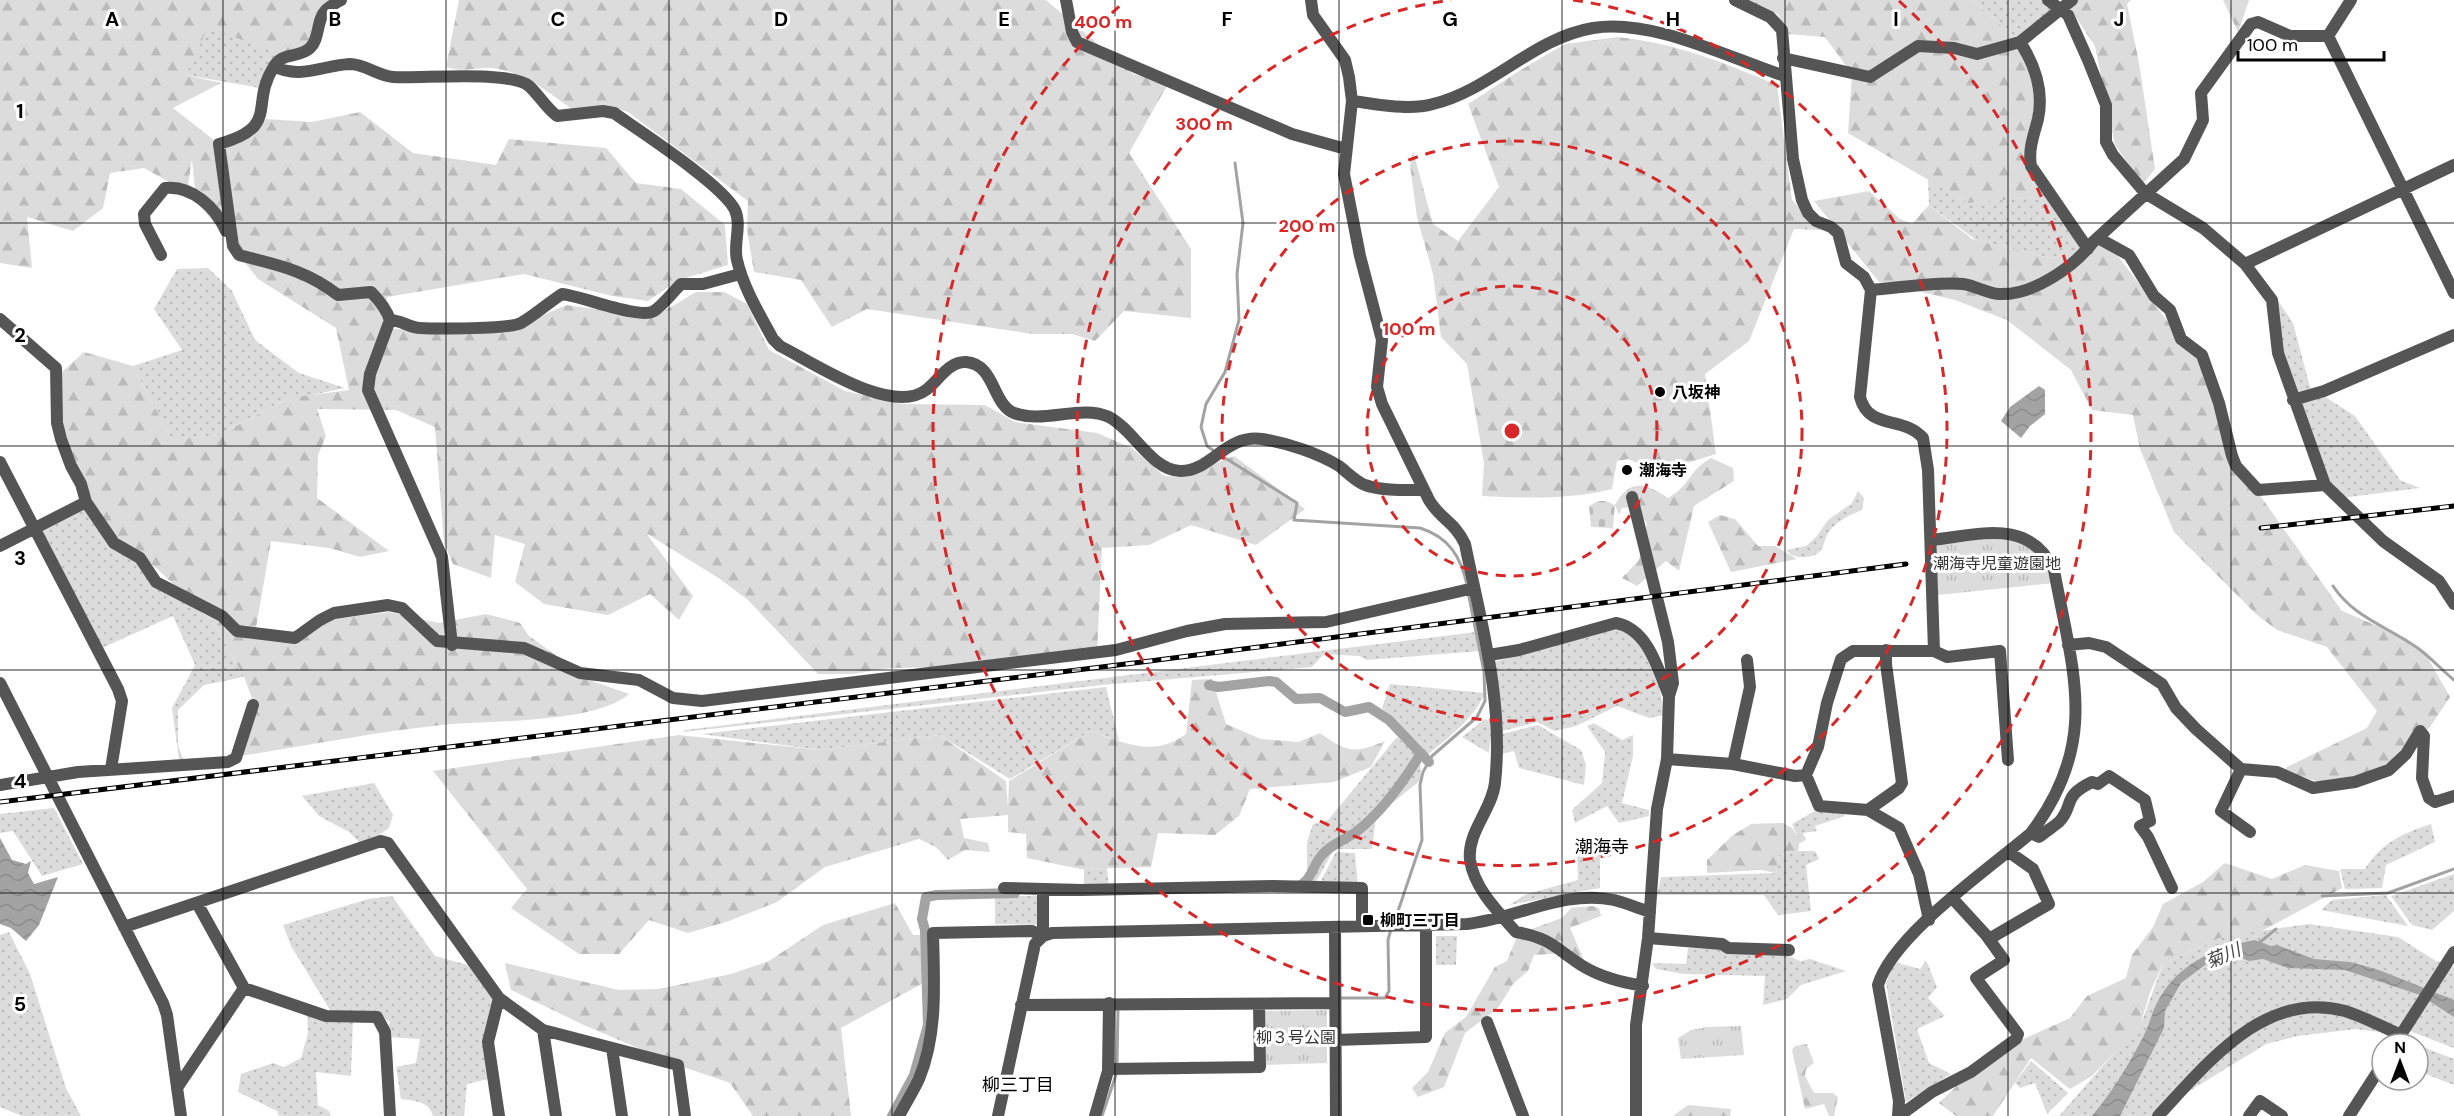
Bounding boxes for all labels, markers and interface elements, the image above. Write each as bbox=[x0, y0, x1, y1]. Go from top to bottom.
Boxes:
text: A bbox=[105, 6, 119, 32]
text: B bbox=[329, 6, 341, 32]
text: C bbox=[551, 6, 565, 32]
text: D bbox=[774, 6, 788, 32]
text: E bbox=[998, 6, 1010, 32]
text: F bbox=[1221, 6, 1233, 32]
text: G bbox=[1442, 6, 1458, 32]
text: H bbox=[1666, 6, 1680, 32]
text: I bbox=[1893, 6, 1899, 32]
text: J bbox=[2114, 6, 2124, 32]
text: 400 m bbox=[1074, 10, 1132, 34]
scale bar bbox=[2238, 24, 2384, 62]
text: 100 m bbox=[2247, 33, 2298, 57]
text: 1 bbox=[16, 98, 24, 124]
text: 300 m bbox=[1175, 112, 1233, 136]
text: 200 m bbox=[1279, 214, 1335, 238]
text: 100 m bbox=[1382, 317, 1436, 341]
text: 2 bbox=[14, 322, 26, 348]
place label: 八坂神 bbox=[1672, 382, 1720, 403]
marker: 八坂神 bbox=[1653, 385, 1667, 399]
centre of rings bbox=[1502, 421, 1522, 441]
place label: 潮海寺 bbox=[1639, 460, 1687, 481]
marker: 潮海寺 bbox=[1620, 463, 1634, 477]
text: 3 bbox=[14, 545, 26, 571]
park label: 潮海寺児童遊園地 bbox=[1933, 553, 2061, 574]
text: 4 bbox=[14, 768, 27, 794]
district label: 潮海寺 bbox=[1575, 835, 1629, 859]
place label: 柳町三丁目 bbox=[1380, 910, 1460, 931]
marker: 柳町三丁目 bbox=[1361, 913, 1375, 927]
water label: 菊川 bbox=[2202, 937, 2246, 974]
text: 5 bbox=[14, 991, 26, 1017]
park label: 柳３号公園 bbox=[1256, 1027, 1336, 1048]
north arrow bbox=[2370, 1032, 2430, 1092]
text: N bbox=[2394, 1037, 2406, 1058]
district label: 柳三丁目 bbox=[982, 1073, 1054, 1097]

